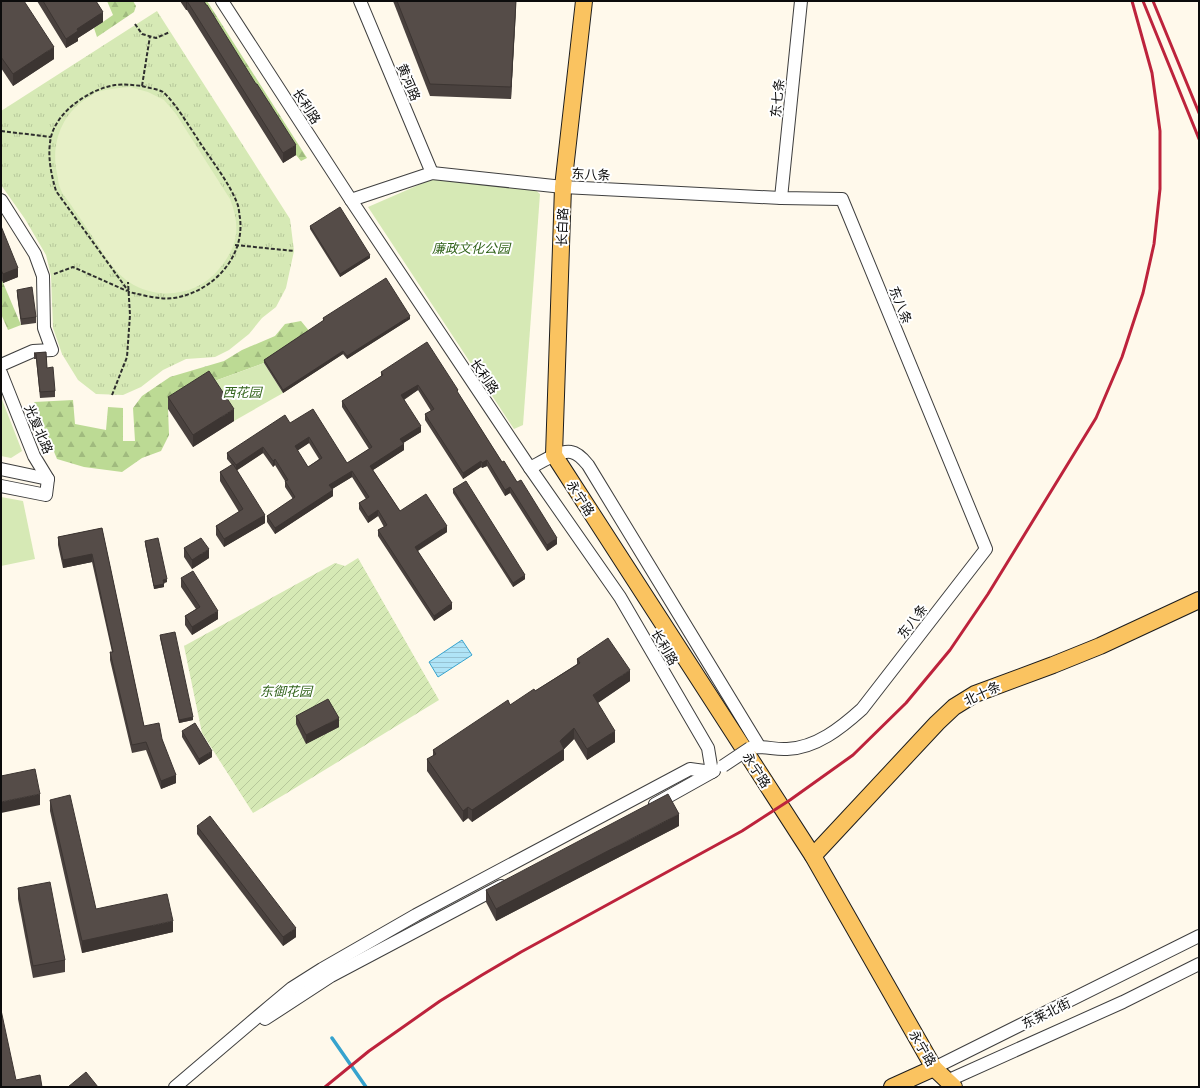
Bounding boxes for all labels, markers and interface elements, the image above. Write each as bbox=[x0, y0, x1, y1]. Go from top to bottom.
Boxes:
street label: 黄河路 bbox=[391, 61, 425, 104]
street label: 东七条 bbox=[766, 78, 790, 119]
street label: 长利路 bbox=[287, 85, 325, 128]
street label: 东八条 bbox=[571, 164, 611, 186]
street label: 长白路 bbox=[552, 207, 574, 247]
park label: 廉政文化公园 bbox=[432, 239, 512, 259]
street label: 东八条 bbox=[883, 284, 917, 327]
street label: 长利路 bbox=[465, 355, 503, 398]
park label: 西花园 bbox=[222, 383, 263, 403]
street label: 光复北路 bbox=[19, 402, 57, 457]
street label: 永宁路 bbox=[561, 477, 599, 520]
street label: 东八条 bbox=[893, 600, 933, 643]
street label: 长利路 bbox=[646, 626, 683, 669]
street label: 北十条 bbox=[961, 677, 1004, 711]
park label: 东御花园 bbox=[260, 682, 314, 702]
street label: 永宁路 bbox=[737, 749, 775, 792]
street label: 东莱北街 bbox=[1019, 994, 1074, 1034]
street label: 永宁路 bbox=[904, 1027, 941, 1070]

